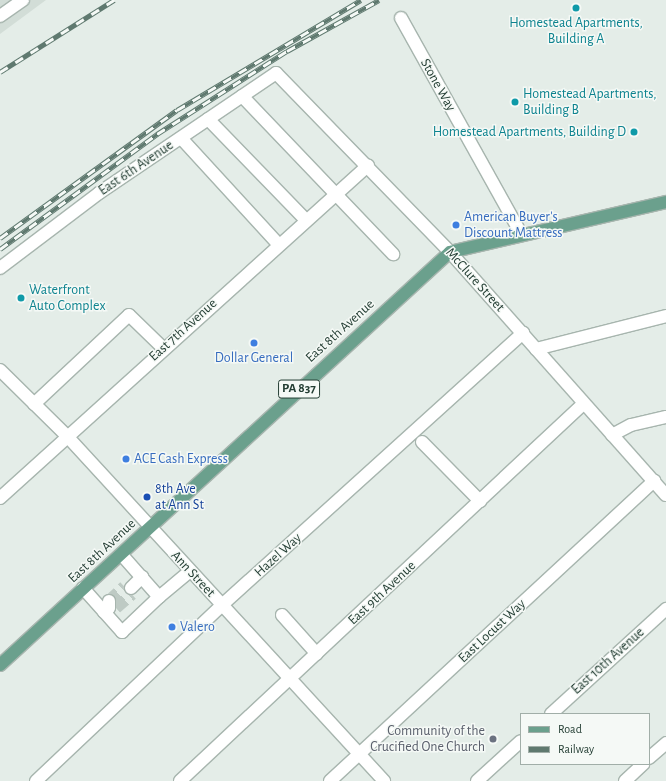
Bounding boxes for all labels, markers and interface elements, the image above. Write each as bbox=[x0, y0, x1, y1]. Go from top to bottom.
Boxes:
marker: Homestead Apartments, Building A bbox=[571, 3, 581, 13]
place label: Homestead Apartments, Building A bbox=[509, 15, 643, 48]
street label: Stone Way bbox=[417, 56, 459, 114]
place label: Homestead Apartments, Building B bbox=[523, 86, 656, 118]
marker: Homestead Apartments, Building B bbox=[510, 97, 520, 107]
place label: Homestead Apartments, Building D bbox=[433, 124, 626, 140]
marker: Homestead Apartments, Building D bbox=[629, 127, 639, 137]
street label: East 6th Avenue bbox=[96, 137, 176, 199]
place label: American Buyer's Discount Mattress bbox=[464, 209, 563, 242]
marker: American Buyer's Discount Mattress bbox=[451, 220, 461, 230]
street label: McClure Street bbox=[442, 245, 508, 315]
place label: Waterfront Auto Complex bbox=[29, 282, 105, 314]
marker: Waterfront Auto Complex bbox=[16, 293, 26, 303]
street label: East 7th Avenue bbox=[146, 295, 220, 365]
street label: East 8th Avenue bbox=[302, 296, 378, 366]
marker: Dollar General bbox=[249, 338, 259, 348]
place label: Dollar General bbox=[215, 350, 293, 366]
road number: PA 837 bbox=[278, 378, 320, 400]
place label: ACE Cash Express bbox=[134, 451, 228, 467]
marker: ACE Cash Express bbox=[121, 454, 131, 464]
place label: 8th Ave at Ann St bbox=[155, 481, 204, 514]
marker: 8th Ave at Ann St bbox=[142, 492, 152, 502]
street label: East 8th Avenue bbox=[65, 515, 139, 587]
street label: Hazel Way bbox=[251, 529, 305, 581]
street label: Ann Street bbox=[167, 547, 219, 601]
street label: East 9th Avenue bbox=[345, 557, 419, 629]
street label: East Locust Way bbox=[455, 596, 529, 666]
place label: Valero bbox=[180, 619, 215, 635]
marker: Valero bbox=[167, 622, 177, 632]
street label: East 10th Avenue bbox=[568, 624, 648, 698]
legend bbox=[520, 713, 650, 765]
place label: Community of the Crucified One Church bbox=[370, 723, 485, 756]
text: Road bbox=[558, 723, 582, 735]
marker: Community of the Crucified One Church bbox=[488, 734, 498, 744]
text: Railway bbox=[558, 743, 594, 755]

